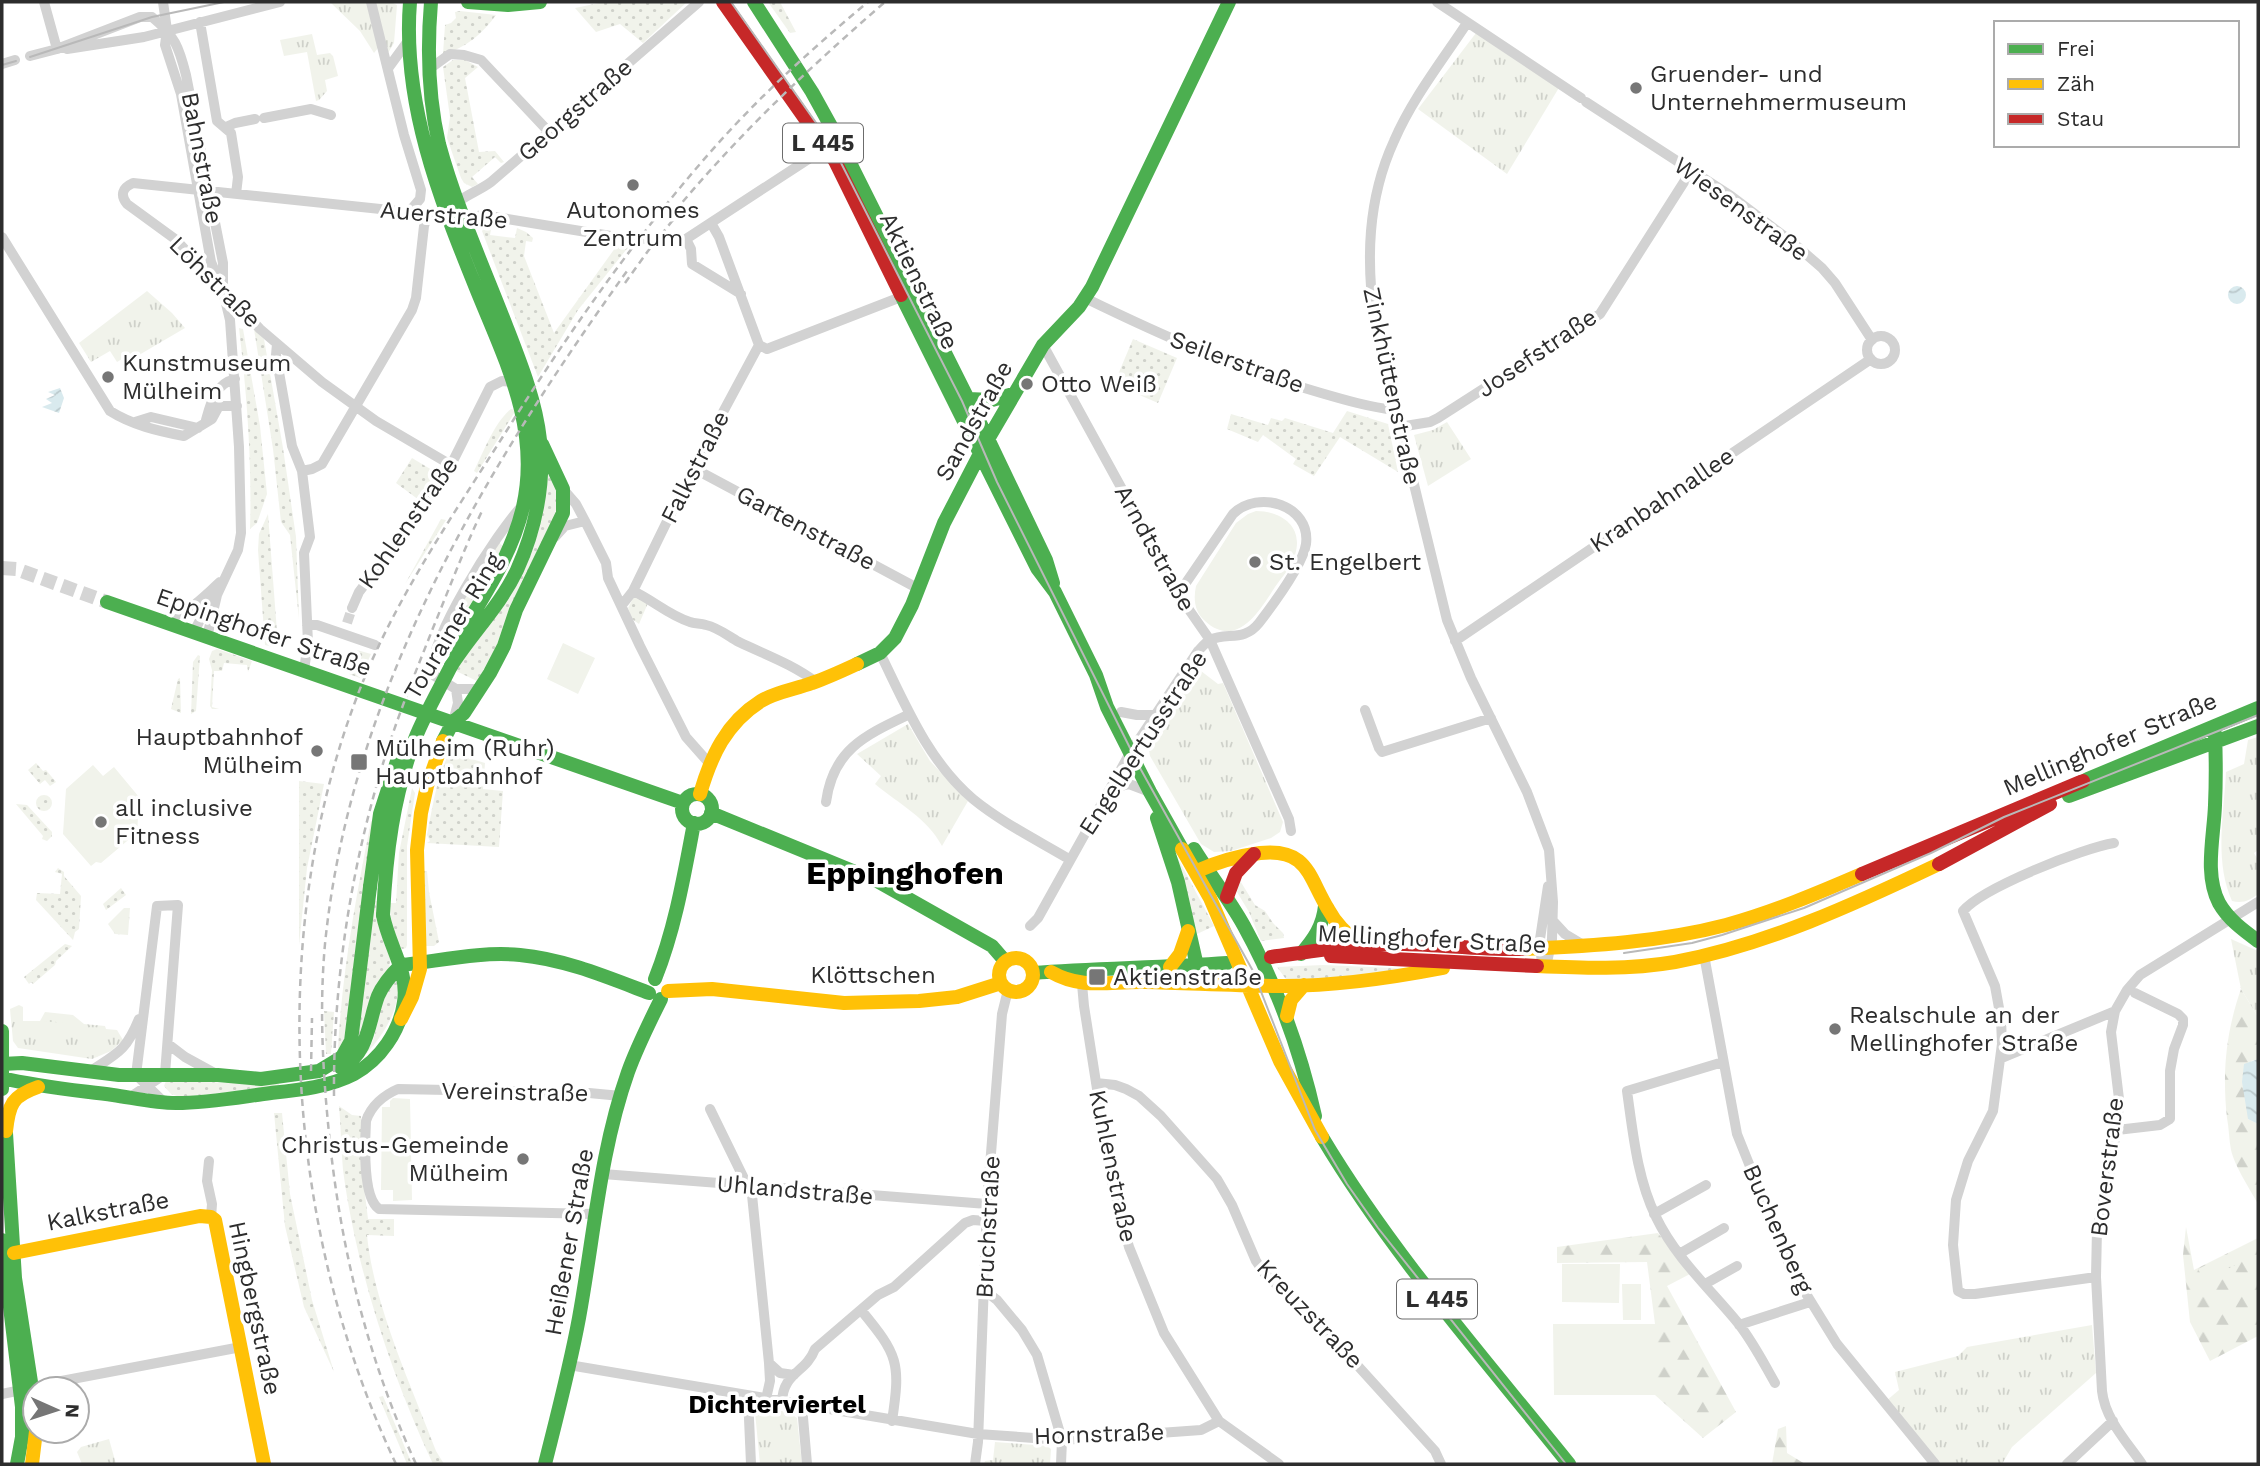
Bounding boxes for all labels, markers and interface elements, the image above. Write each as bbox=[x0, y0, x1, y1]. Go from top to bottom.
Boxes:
legend bbox=[1994, 21, 2239, 147]
text: Frei bbox=[2057, 36, 2095, 61]
street label: Georgstraße bbox=[512, 53, 638, 167]
place label: Gruender- und Unternehmermuseum bbox=[1650, 60, 1907, 116]
text: Zäh bbox=[2057, 71, 2095, 96]
marker: Gruender- und Unternehmermuseum bbox=[1628, 80, 1644, 96]
street label: Bahnstraße bbox=[176, 90, 228, 226]
text: Stau bbox=[2057, 106, 2104, 131]
road number: L 445 bbox=[783, 124, 863, 162]
street label: Wiesenstraße bbox=[1668, 151, 1814, 267]
marker: Autonomes Zentrum bbox=[625, 177, 641, 193]
street label: Auerstraße bbox=[379, 195, 509, 235]
place label: Autonomes Zentrum bbox=[566, 196, 700, 252]
street label: Aktienstraße bbox=[874, 208, 964, 354]
street label: Löhstraße bbox=[164, 231, 266, 333]
street label: Zinkhüttenstraße bbox=[1357, 285, 1427, 487]
street label: Josefstraße bbox=[1472, 303, 1602, 403]
street label: Seilerstraße bbox=[1166, 325, 1308, 399]
place label: Kunstmuseum Mülheim bbox=[122, 349, 291, 405]
street label: Sandstraße bbox=[930, 356, 1018, 486]
marker: Kunstmuseum Mülheim bbox=[100, 369, 116, 385]
place label: Otto Weiß bbox=[1041, 370, 1157, 398]
marker: Otto Weiß bbox=[1019, 376, 1035, 392]
street label: Falkstraße bbox=[655, 406, 735, 528]
street label: Kranbahnallee bbox=[1585, 441, 1739, 559]
street label: Kohlenstraße bbox=[352, 452, 464, 594]
street label: Gartenstraße bbox=[732, 480, 880, 576]
street label: Arndtstraße bbox=[1109, 480, 1201, 616]
street label: Tourainer Ring bbox=[398, 547, 508, 705]
place label: St. Engelbert bbox=[1269, 548, 1421, 576]
marker: St. Engelbert bbox=[1247, 554, 1263, 570]
street label: Eppinghofer Straße bbox=[153, 582, 375, 682]
street label: Engelbertusstraße bbox=[1073, 646, 1213, 840]
street label: Mellinghofer Straße bbox=[1999, 686, 2221, 802]
place label: Hauptbahnhof Mülheim bbox=[135, 723, 304, 779]
place label: Mülheim (Ruhr) Hauptbahnhof bbox=[375, 734, 554, 790]
marker: Hauptbahnhof Mülheim bbox=[309, 743, 325, 759]
marker: Mülheim (Ruhr) Hauptbahnhof bbox=[349, 752, 369, 772]
place label: all inclusive Fitness bbox=[115, 794, 253, 850]
marker: all inclusive Fitness bbox=[93, 814, 109, 830]
district label: Eppinghofen bbox=[806, 854, 1004, 892]
street label: Mellinghofer Straße bbox=[1317, 919, 1547, 959]
street label: Klöttschen bbox=[810, 961, 936, 989]
place label: Aktienstraße bbox=[1113, 963, 1262, 991]
marker: Aktienstraße bbox=[1087, 967, 1107, 987]
place label: Realschule an der Mellinghofer Straße bbox=[1849, 1001, 2078, 1057]
marker: Realschule an der Mellinghofer Straße bbox=[1827, 1021, 1843, 1037]
street label: Vereinstraße bbox=[441, 1077, 589, 1107]
street label: Kuhlenstraße bbox=[1083, 1087, 1143, 1245]
street label: Boverstraße bbox=[2085, 1096, 2129, 1238]
place label: Christus-Gemeinde Mülheim bbox=[281, 1131, 509, 1187]
street label: Heißener Straße bbox=[539, 1146, 599, 1338]
marker: Christus-Gemeinde Mülheim bbox=[515, 1151, 531, 1167]
street label: Bruchstraße bbox=[970, 1155, 1006, 1299]
street label: Buchenberg bbox=[1737, 1160, 1819, 1298]
street label: Uhlandstraße bbox=[716, 1169, 874, 1211]
street label: Kalkstraße bbox=[44, 1185, 172, 1237]
street label: Hingbergstraße bbox=[223, 1219, 287, 1397]
street label: Kreuzstraße bbox=[1251, 1254, 1369, 1374]
road number: L 445 bbox=[1397, 1280, 1477, 1318]
north arrow bbox=[21, 1375, 91, 1445]
district label: Dichterviertel bbox=[688, 1389, 866, 1419]
text: N bbox=[61, 1403, 84, 1419]
street label: Hornstraße bbox=[1033, 1418, 1165, 1450]

